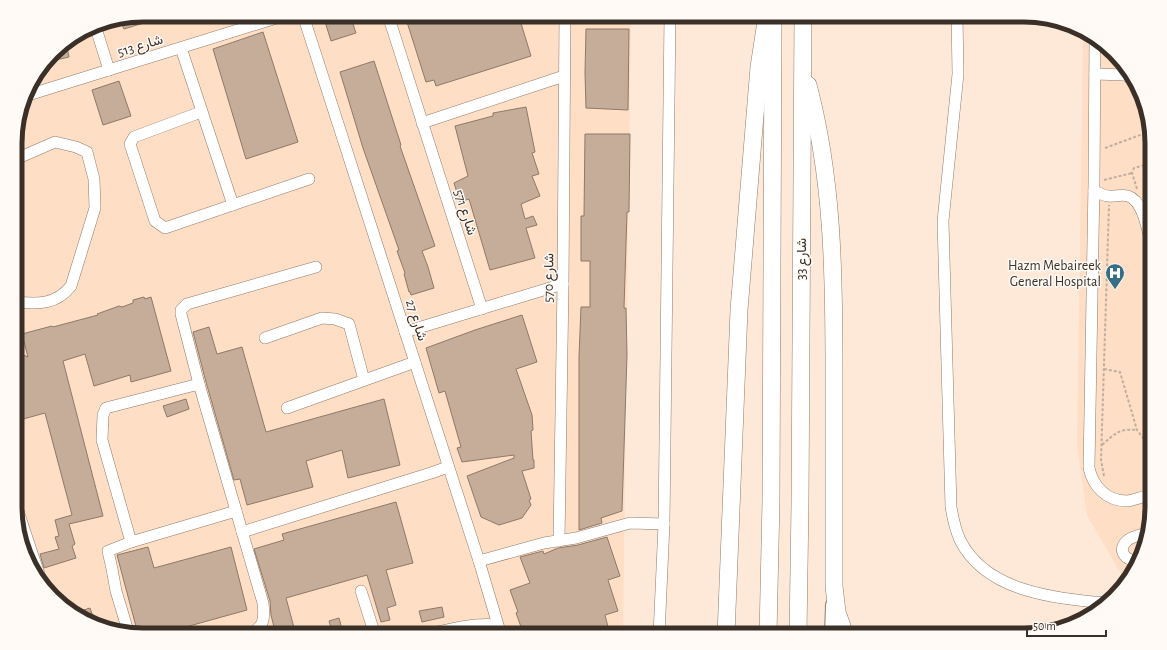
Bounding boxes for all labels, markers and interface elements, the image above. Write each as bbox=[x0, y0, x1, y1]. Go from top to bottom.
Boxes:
street label: شارع 513 bbox=[116, 32, 166, 62]
street label: شارع 571 bbox=[448, 188, 479, 238]
street label: شارع 33 bbox=[795, 238, 812, 280]
street label: شارع 570 bbox=[542, 253, 559, 303]
place label: Hazm Mebaireek General Hospital bbox=[1008, 259, 1102, 289]
hospital icon: Hazm Mebaireek General Hospital bbox=[1104, 262, 1126, 290]
street label: شارع 27 bbox=[400, 298, 429, 344]
scale bar bbox=[1027, 612, 1106, 638]
text: 50 m bbox=[1033, 620, 1056, 632]

